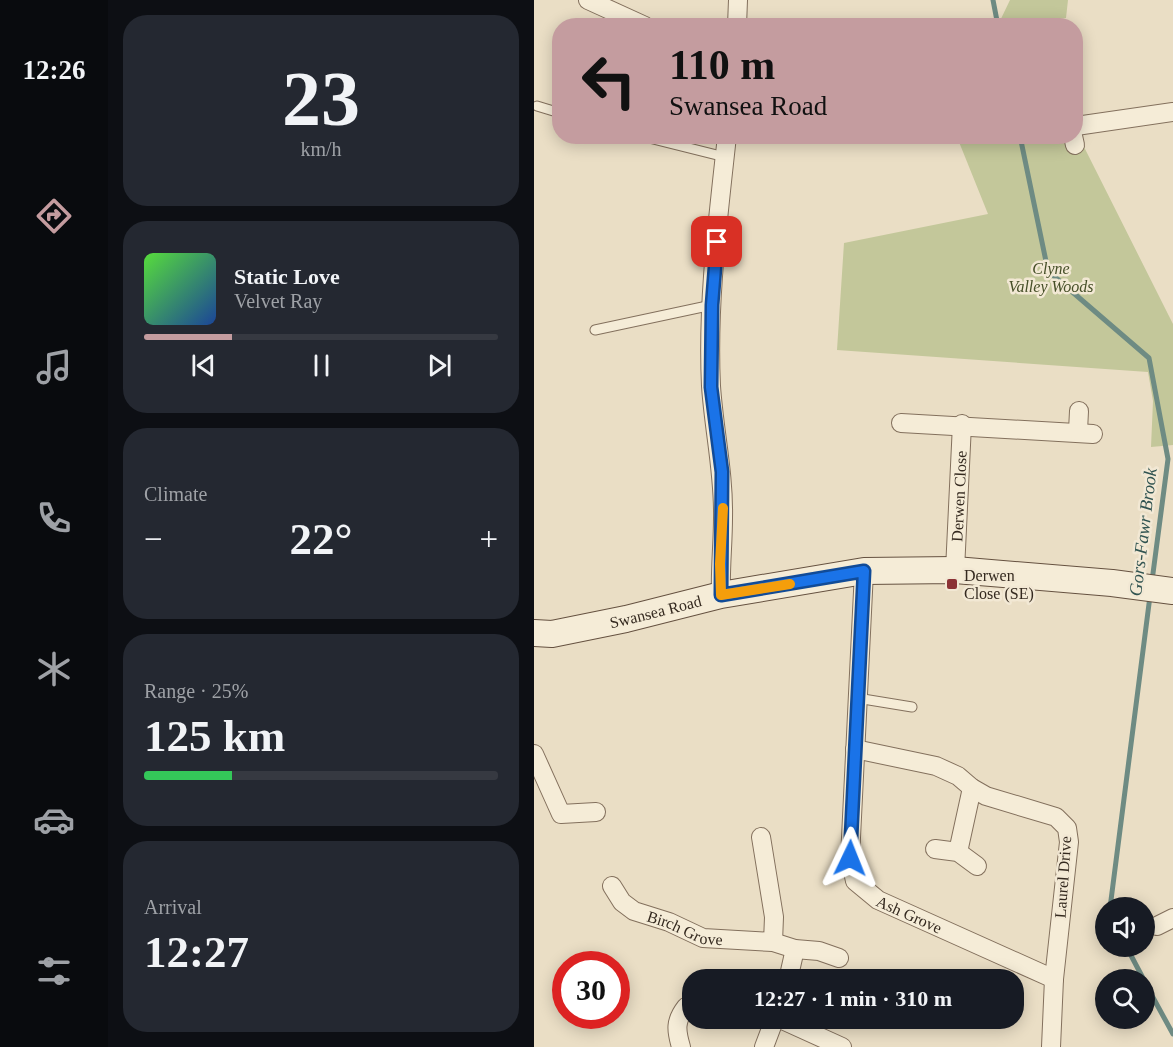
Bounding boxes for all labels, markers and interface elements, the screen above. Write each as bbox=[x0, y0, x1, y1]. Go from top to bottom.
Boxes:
icon: left bbox=[570, 42, 648, 120]
text: 110 m bbox=[669, 42, 775, 88]
text: 12:26 bbox=[23, 55, 86, 85]
text: 23 bbox=[282, 55, 360, 142]
text: Swansea Road bbox=[669, 91, 827, 121]
text: km/h bbox=[300, 138, 342, 160]
icon: directions bbox=[33, 195, 75, 237]
pin bbox=[691, 216, 742, 267]
icon: arrive bbox=[700, 225, 733, 258]
park label: Clyne Valley Woods bbox=[1008, 260, 1094, 296]
text: Static Love bbox=[234, 264, 340, 289]
text: Velvet Ray bbox=[234, 290, 322, 312]
icon: music bbox=[33, 346, 75, 388]
icon: previous bbox=[187, 349, 220, 382]
icon: pause bbox=[305, 349, 338, 382]
icon: next bbox=[423, 349, 456, 382]
street label: Derwen Close bbox=[948, 450, 969, 542]
water label: Gors-Fawr Brook bbox=[1125, 466, 1161, 597]
text: Climate bbox=[144, 483, 207, 505]
icon: phone bbox=[33, 497, 75, 539]
text: 22° bbox=[290, 514, 353, 564]
text: − bbox=[144, 521, 163, 557]
text: + bbox=[479, 521, 498, 557]
place label: Derwen Close (SE) bbox=[964, 567, 1034, 603]
marker: Derwen Close (SE) bbox=[945, 577, 959, 591]
street label: Swansea Road bbox=[608, 592, 703, 631]
icon: climate bbox=[33, 648, 75, 690]
text: Range · 25% bbox=[144, 680, 248, 702]
text: 125 km bbox=[144, 711, 285, 761]
icon: car bbox=[33, 799, 75, 841]
position arrow bbox=[818, 826, 882, 890]
street label: Laurel Drive bbox=[1052, 835, 1074, 919]
street label: Ash Grove bbox=[874, 892, 945, 936]
text: Arrival bbox=[144, 896, 202, 918]
map controls bbox=[1095, 897, 1155, 1029]
button: sound bbox=[1095, 897, 1155, 957]
street label: Birch Grove bbox=[645, 907, 723, 948]
text: 12:27 bbox=[144, 927, 249, 977]
icon: filters bbox=[33, 950, 75, 992]
speed limit sign: 30 bbox=[552, 951, 630, 1029]
button: search bbox=[1095, 969, 1155, 1029]
text: 12:27 · 1 min · 310 m bbox=[754, 986, 952, 1011]

